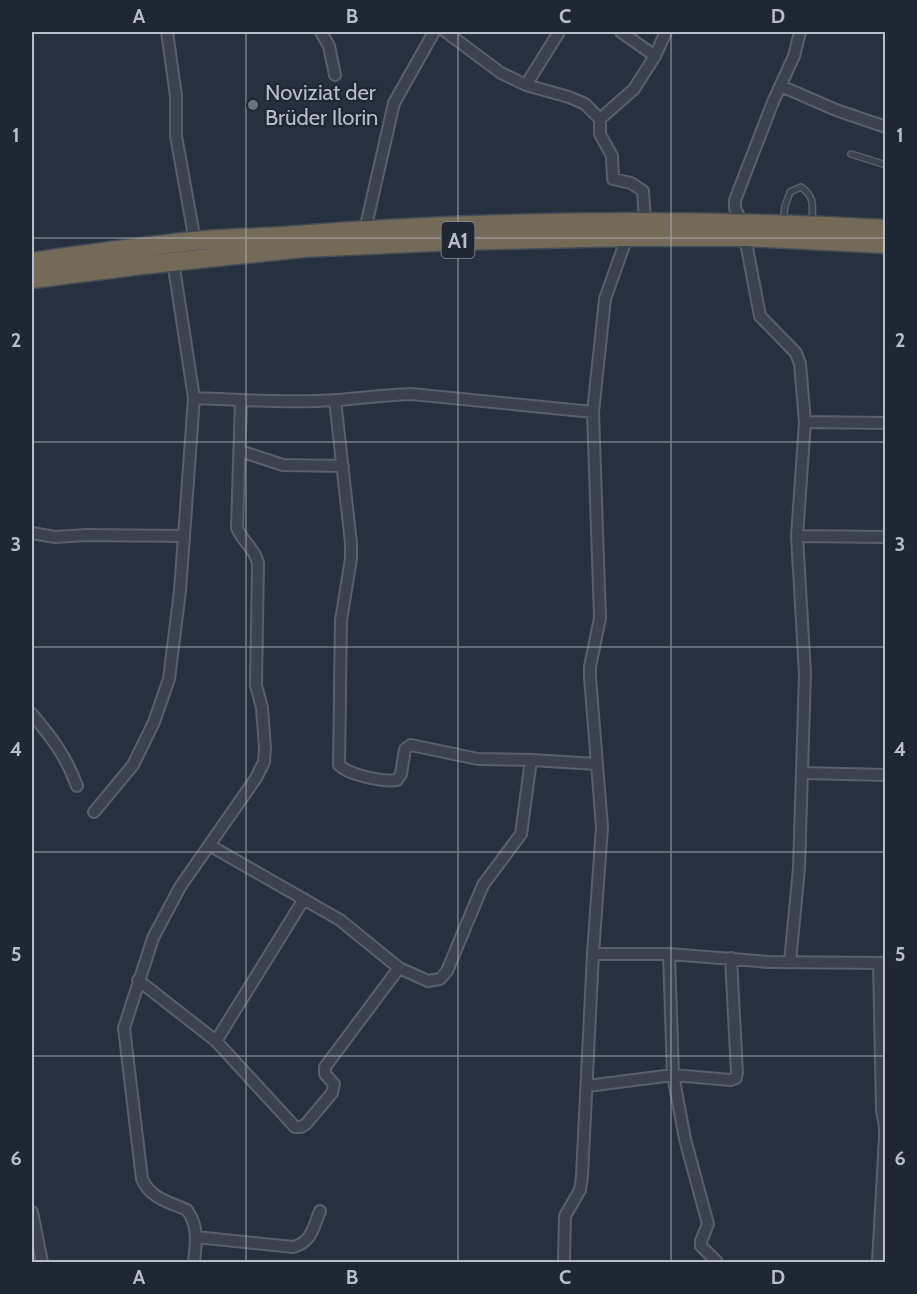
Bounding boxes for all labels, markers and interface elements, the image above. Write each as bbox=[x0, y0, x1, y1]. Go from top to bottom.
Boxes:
text: A bbox=[133, 4, 146, 28]
text: B bbox=[346, 4, 358, 28]
text: C bbox=[559, 4, 571, 28]
text: D bbox=[771, 4, 785, 28]
place label: Noviziat der Brüder Ilorin bbox=[265, 79, 378, 131]
marker: Noviziat der Brüder Ilorin bbox=[246, 98, 260, 112]
text: 1 bbox=[12, 123, 20, 147]
text: 1 bbox=[896, 123, 904, 147]
road number: A1 bbox=[442, 222, 474, 258]
text: 2 bbox=[11, 328, 21, 352]
text: 2 bbox=[895, 328, 905, 352]
text: 3 bbox=[11, 532, 21, 556]
text: 3 bbox=[895, 532, 905, 556]
text: 4 bbox=[10, 737, 22, 761]
text: 4 bbox=[894, 737, 906, 761]
text: 5 bbox=[11, 942, 21, 966]
text: 5 bbox=[895, 942, 905, 966]
text: 6 bbox=[10, 1146, 22, 1170]
text: 6 bbox=[894, 1146, 906, 1170]
text: A bbox=[133, 1265, 146, 1289]
text: B bbox=[346, 1265, 358, 1289]
text: C bbox=[559, 1265, 571, 1289]
text: D bbox=[771, 1265, 785, 1289]

